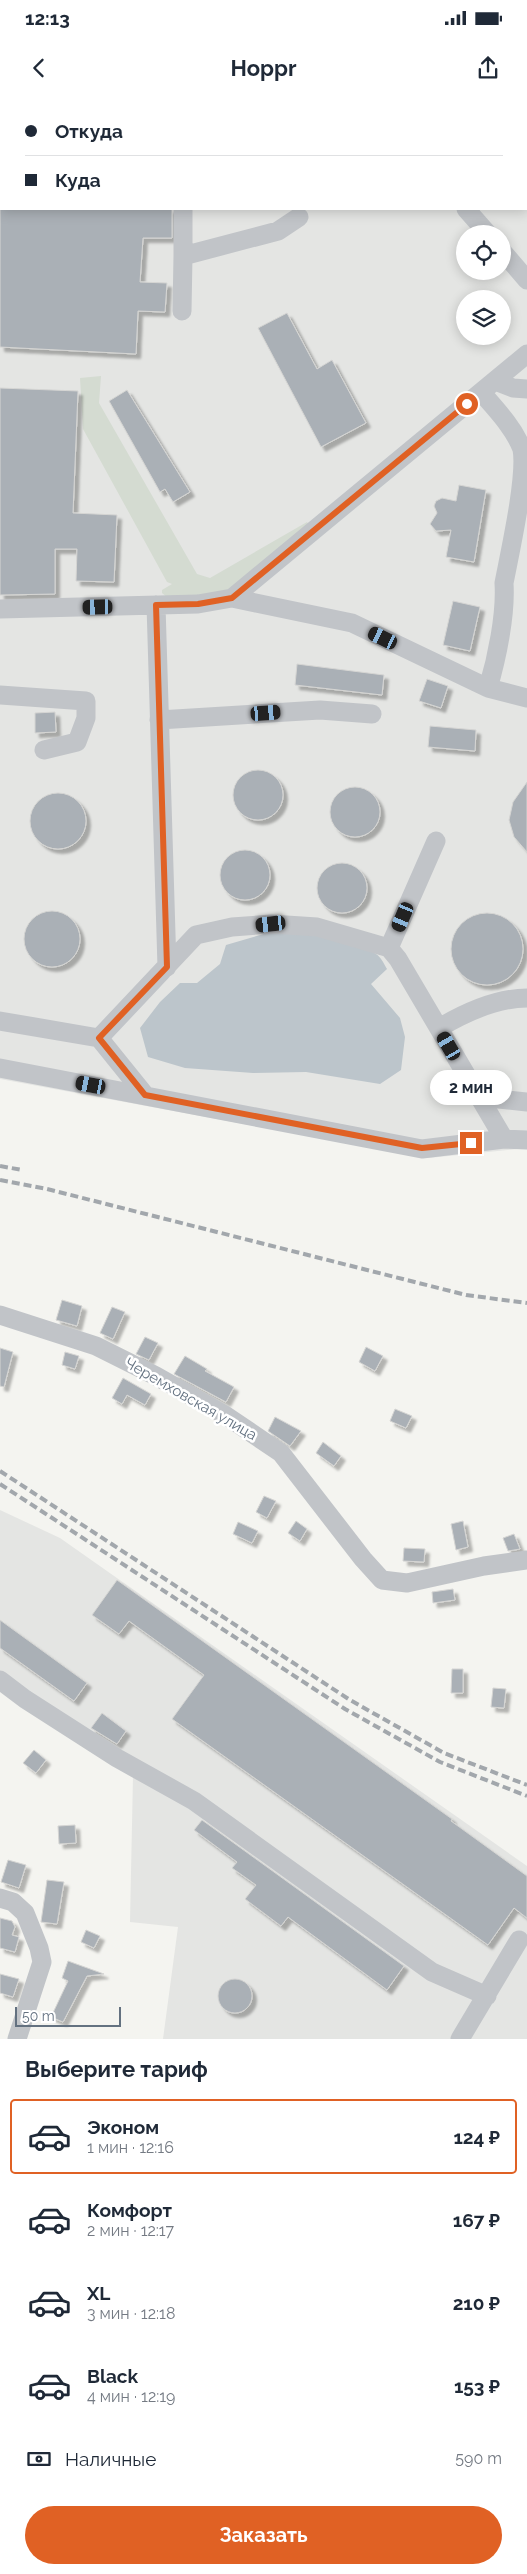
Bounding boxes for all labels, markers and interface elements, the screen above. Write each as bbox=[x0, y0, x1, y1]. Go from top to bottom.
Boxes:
text: 12:13 bbox=[25, 7, 70, 29]
icon: back bbox=[25, 54, 53, 82]
icon: share bbox=[474, 54, 502, 82]
text: Hoppr bbox=[231, 55, 296, 81]
text: Откуда bbox=[55, 120, 123, 142]
text: Куда bbox=[55, 169, 101, 191]
map controls bbox=[456, 225, 511, 345]
button: locate bbox=[456, 225, 511, 280]
button: layers bbox=[456, 290, 511, 345]
route start bbox=[456, 393, 478, 415]
car bbox=[82, 599, 113, 615]
car bbox=[366, 625, 399, 651]
car bbox=[250, 704, 281, 722]
car bbox=[390, 900, 415, 934]
car bbox=[255, 915, 286, 933]
car bbox=[435, 1029, 462, 1063]
callout: 2 мин bbox=[430, 1070, 512, 1106]
car bbox=[74, 1075, 107, 1095]
text: 2 мин bbox=[449, 1078, 493, 1097]
route end bbox=[460, 1132, 482, 1154]
street label: Черемховская улица bbox=[122, 1354, 260, 1444]
scale bar bbox=[15, 2004, 121, 2027]
text: 50 m bbox=[22, 2008, 55, 2024]
text: Выберите тариф bbox=[25, 2056, 208, 2082]
icon: car bbox=[27, 2114, 72, 2159]
text: Эконом bbox=[87, 2116, 159, 2138]
text: 124 ₽ bbox=[453, 2126, 500, 2148]
text: 1 мин · 12:16 bbox=[87, 2138, 174, 2157]
icon: car bbox=[27, 2197, 72, 2242]
text: Комфорт bbox=[87, 2199, 172, 2221]
text: 167 ₽ bbox=[453, 2209, 500, 2231]
text: 2 мин · 12:17 bbox=[87, 2221, 174, 2240]
icon: car bbox=[27, 2280, 72, 2325]
text: XL bbox=[87, 2282, 110, 2304]
text: 210 ₽ bbox=[453, 2292, 500, 2314]
text: 3 мин · 12:18 bbox=[87, 2304, 175, 2323]
icon: car bbox=[27, 2363, 72, 2408]
text: Black bbox=[87, 2365, 138, 2387]
text: 153 ₽ bbox=[454, 2375, 500, 2397]
text: 4 мин · 12:19 bbox=[87, 2387, 175, 2406]
icon: cash bbox=[25, 2445, 53, 2473]
text: Наличные bbox=[65, 2448, 156, 2470]
text: 590 m bbox=[455, 2449, 502, 2468]
button: Заказать bbox=[25, 2506, 502, 2564]

